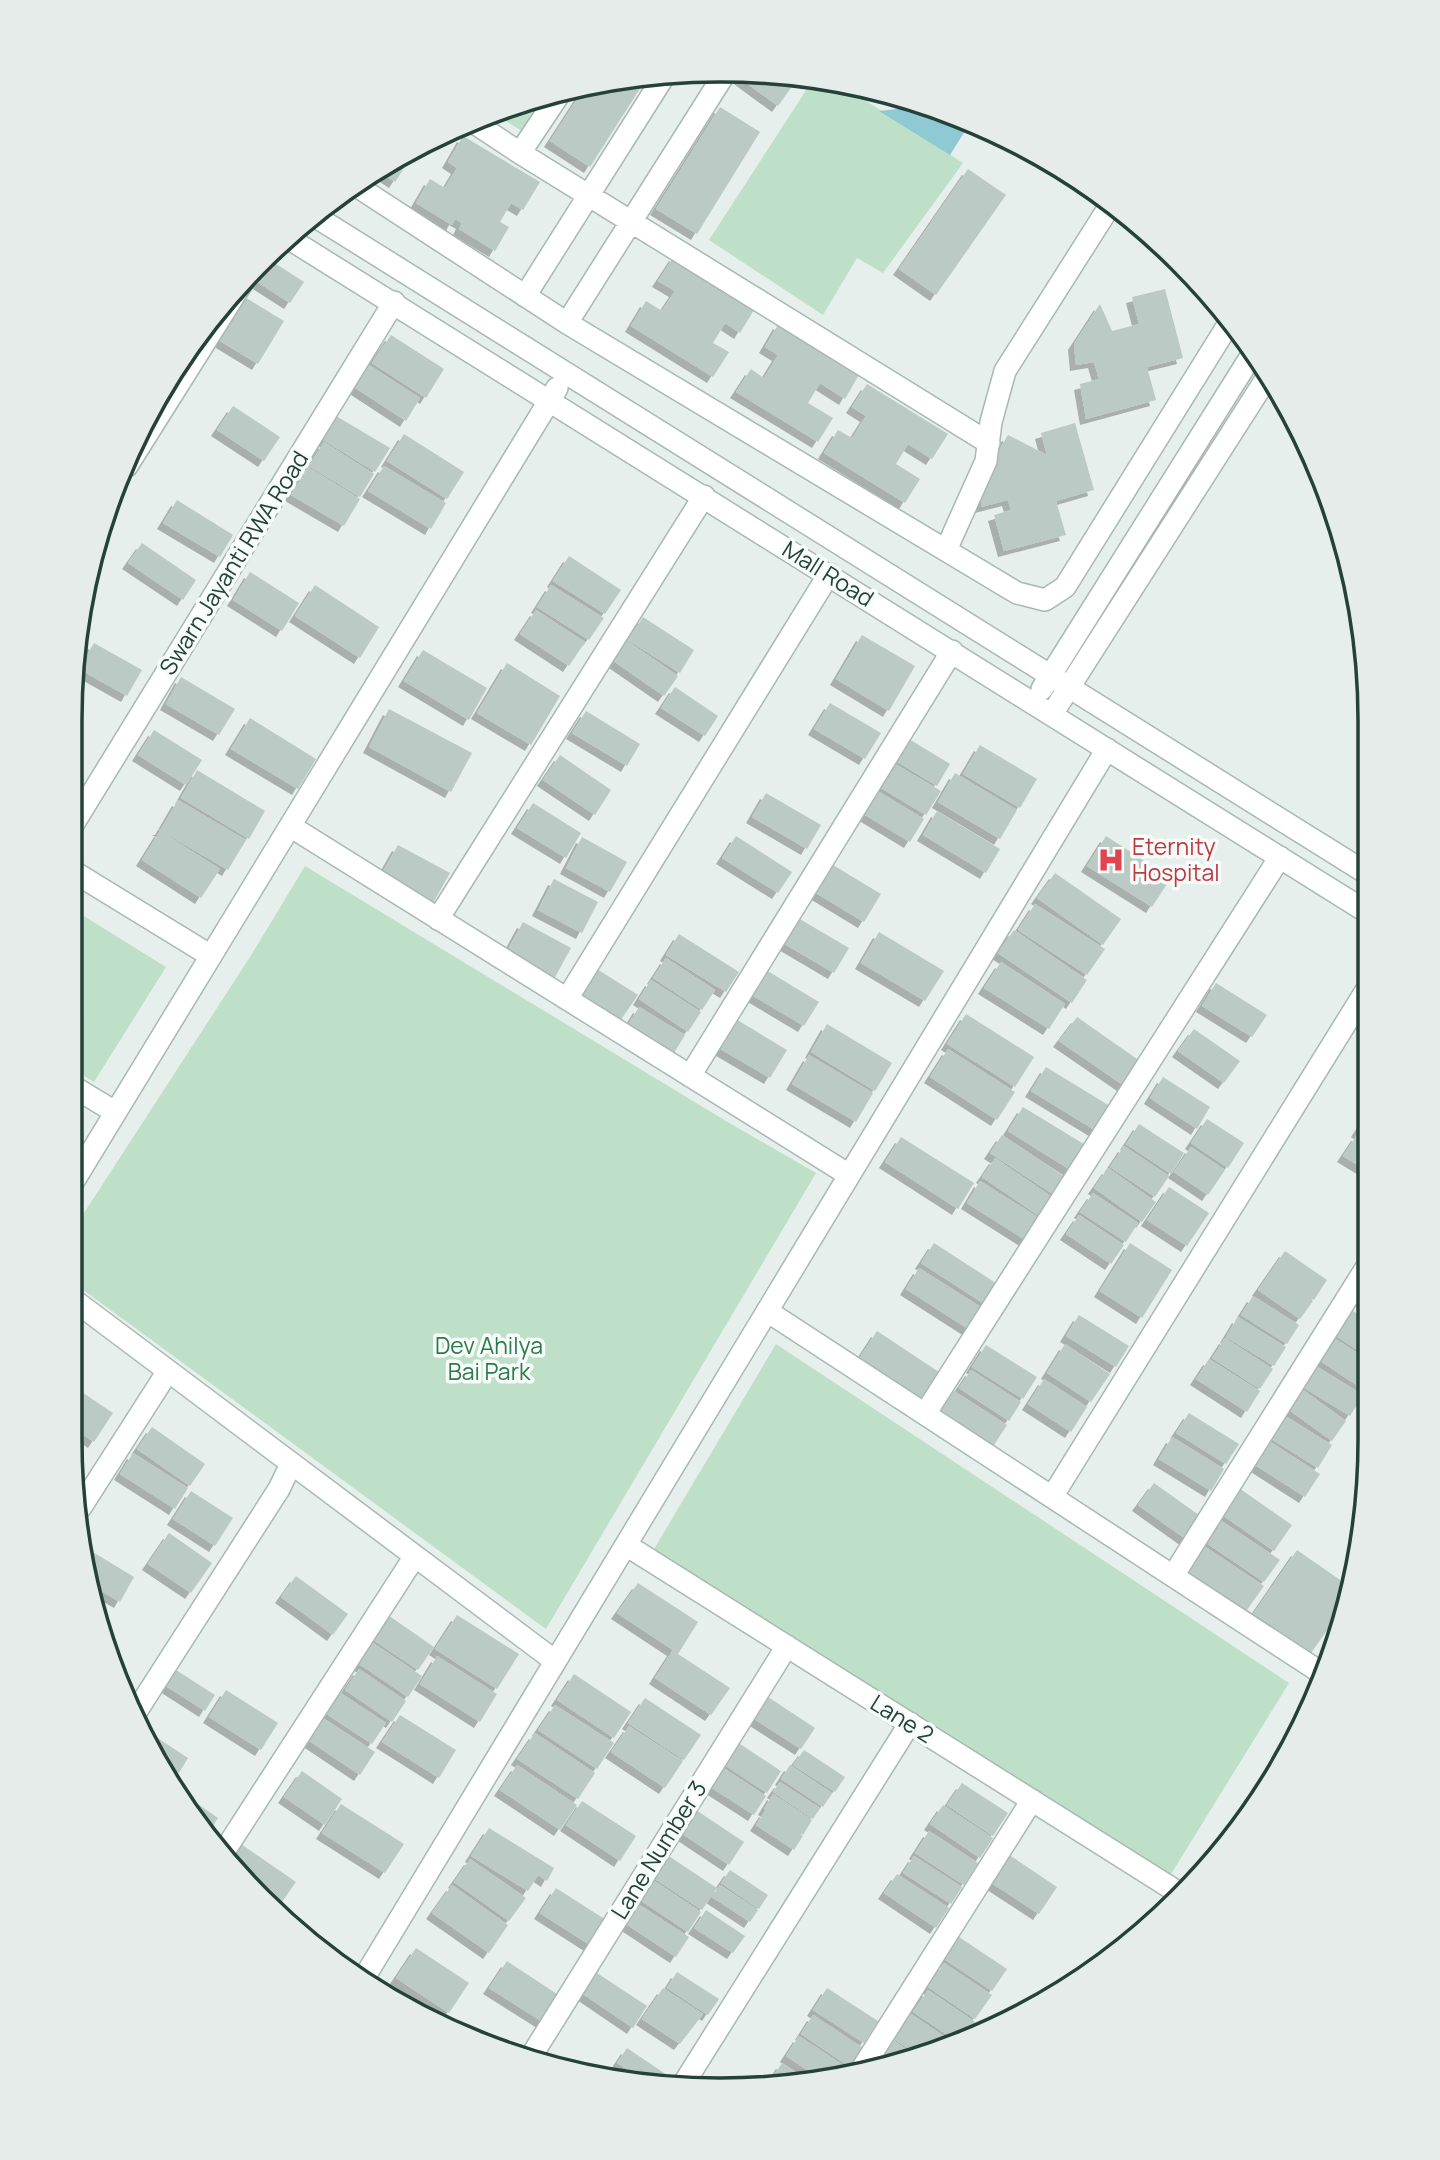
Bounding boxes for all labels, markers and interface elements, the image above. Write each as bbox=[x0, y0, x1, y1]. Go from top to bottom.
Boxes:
street label: Swarn Jayanti RWA Road bbox=[151, 444, 315, 681]
street label: Mall Road bbox=[777, 533, 880, 614]
place label: Eternity Hospital bbox=[1132, 830, 1220, 888]
hospital icon: Eternity Hospital bbox=[1096, 845, 1126, 875]
park label: Dev Ahilya Bai Park bbox=[435, 1329, 543, 1387]
street label: Lane 2 bbox=[865, 1686, 940, 1750]
street label: Lane Number 3 bbox=[603, 1774, 714, 1925]

